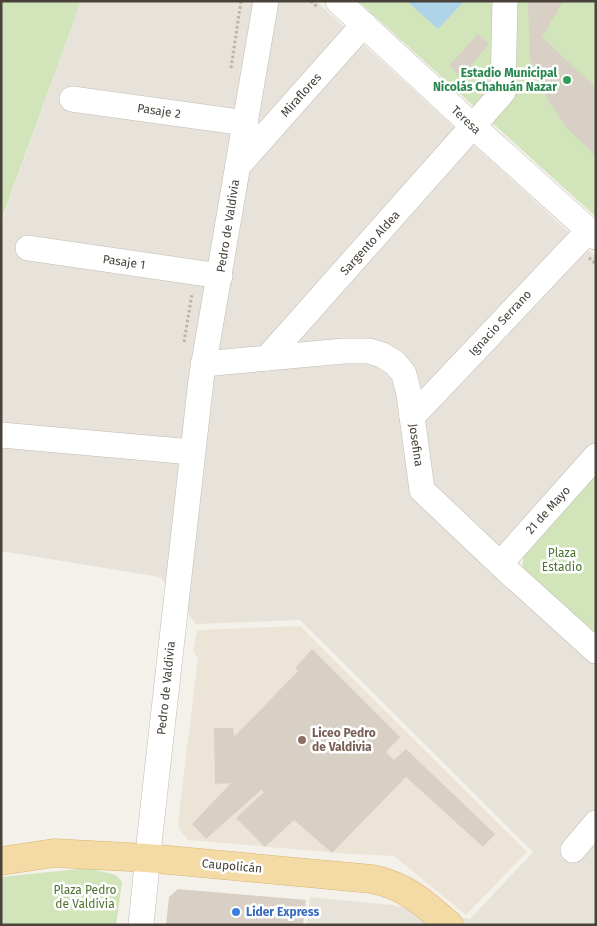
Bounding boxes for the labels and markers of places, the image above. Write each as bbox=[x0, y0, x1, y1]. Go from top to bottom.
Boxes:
place label: Estadio Municipal Nicolás Chahuán Nazar bbox=[433, 66, 557, 94]
marker: Estadio Municipal Nicolás Chahuán Nazar bbox=[561, 74, 573, 86]
place label: Liceo Pedro de Valdivia bbox=[312, 726, 376, 754]
marker: Liceo Pedro de Valdivia bbox=[296, 734, 308, 746]
place label: Lider Express bbox=[246, 905, 319, 919]
marker: Lider Express bbox=[230, 906, 242, 918]

